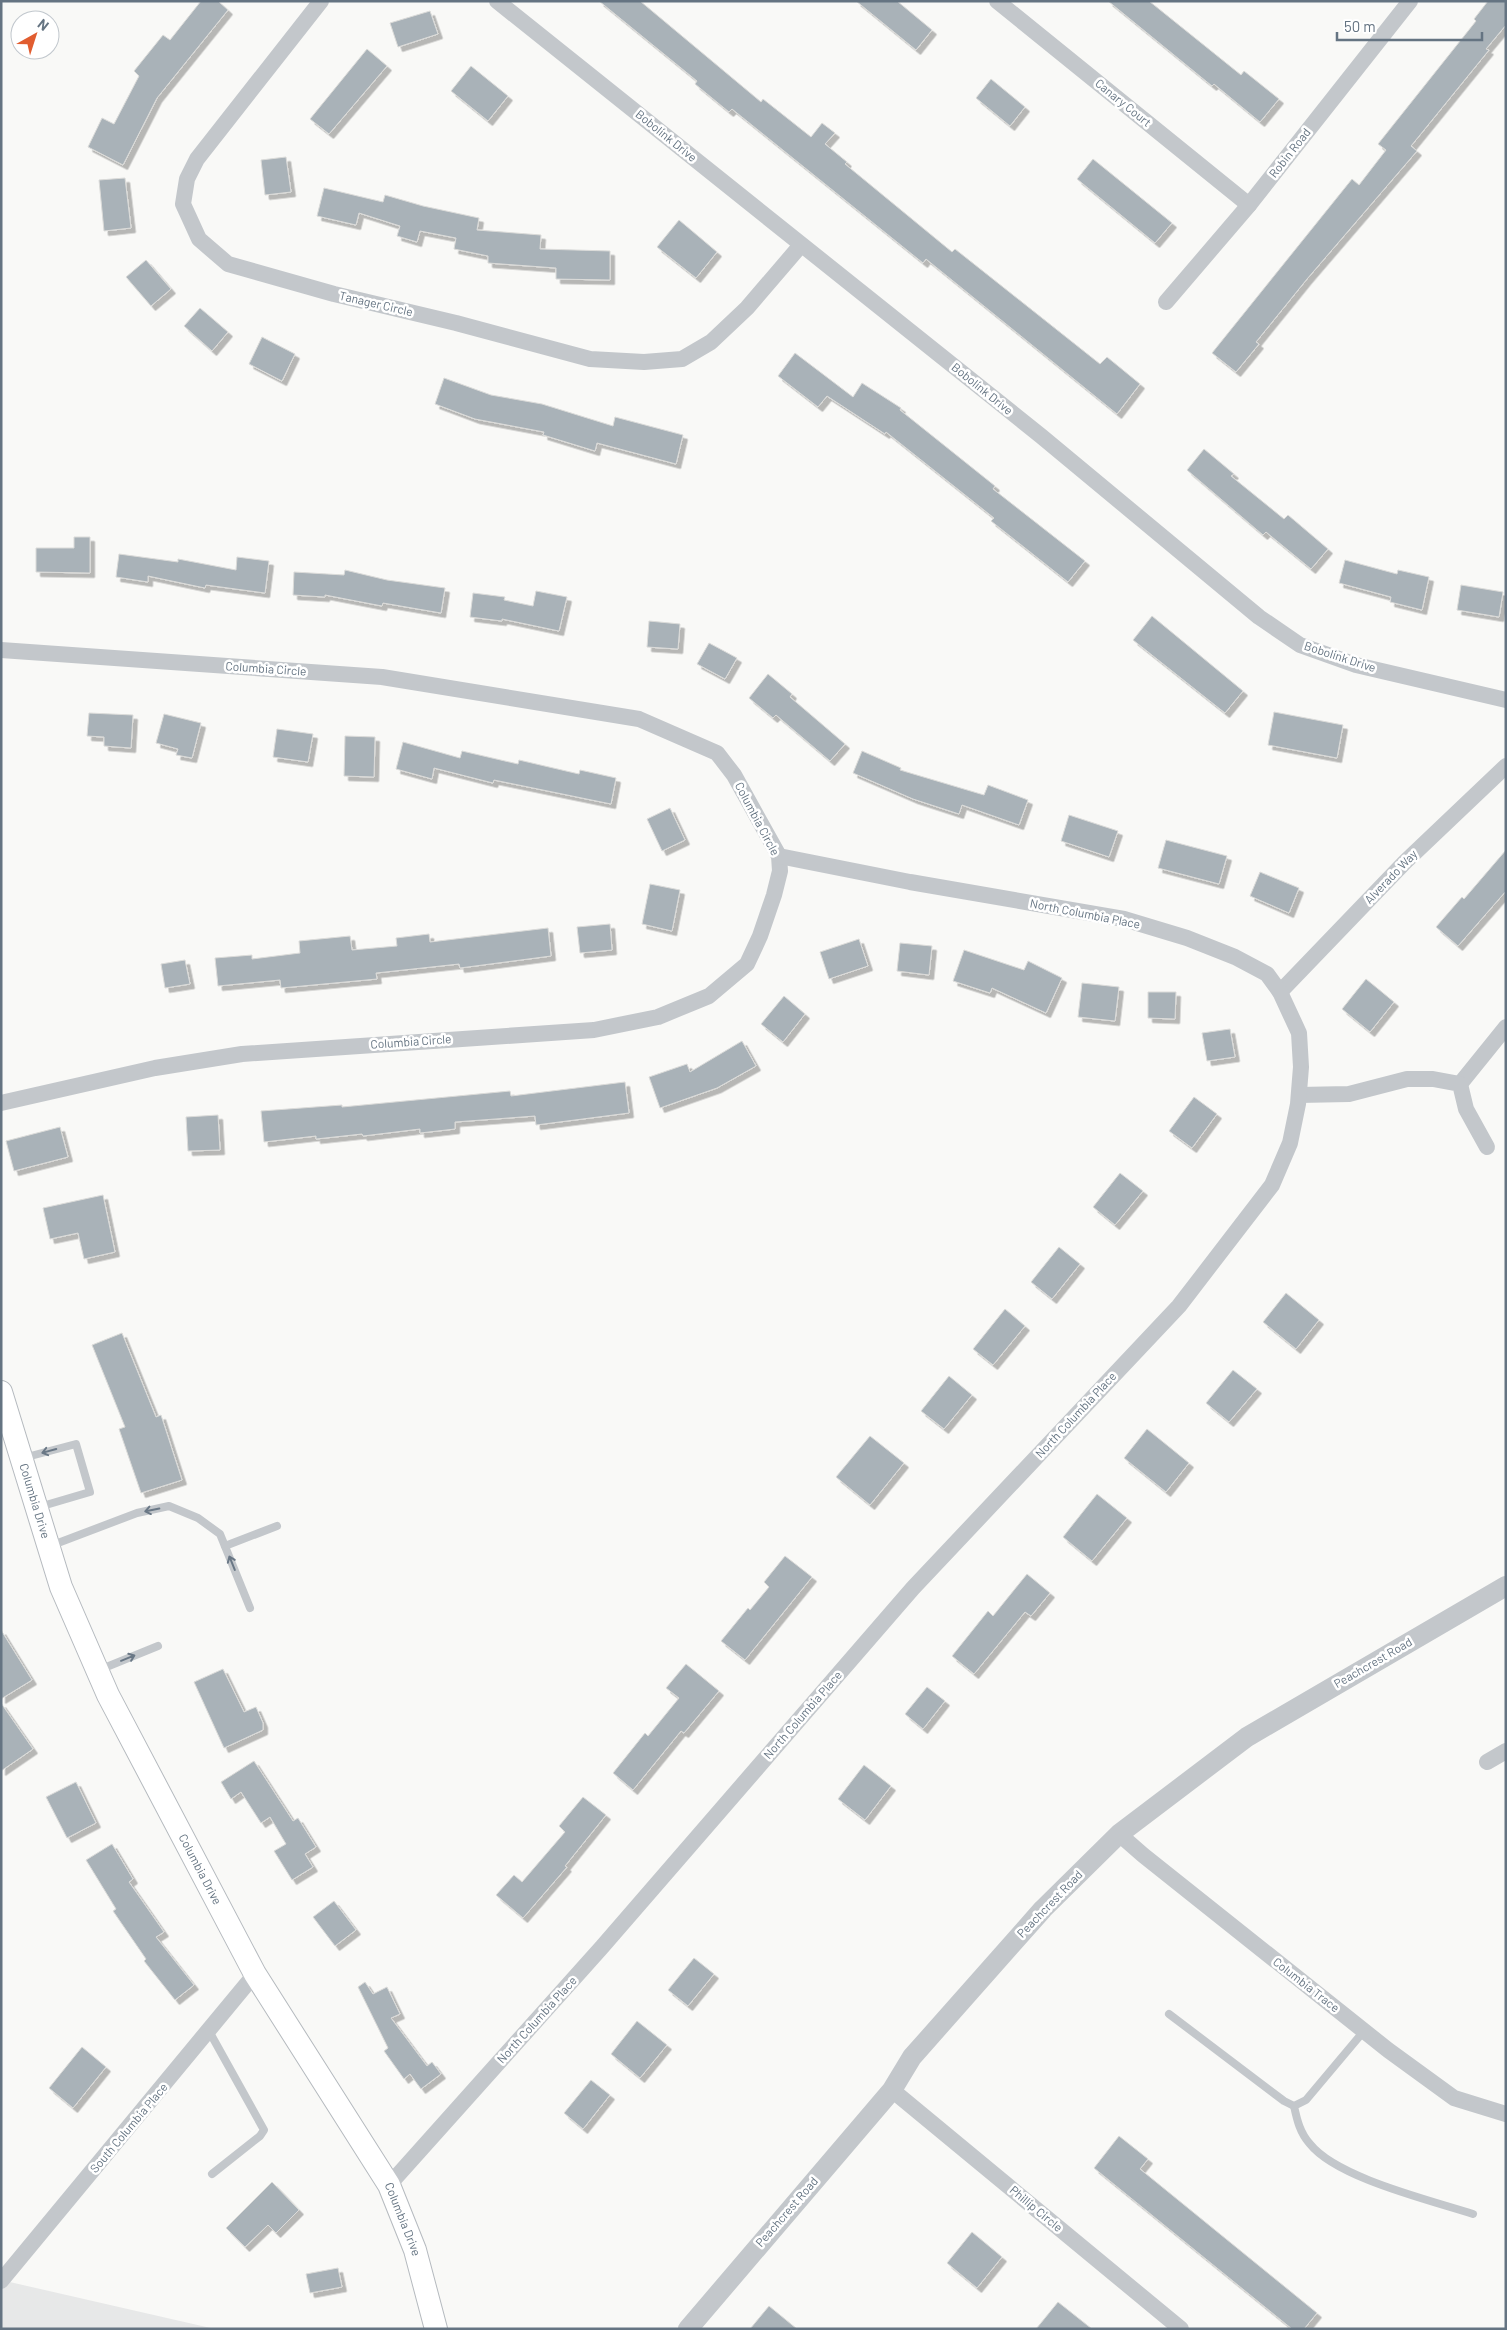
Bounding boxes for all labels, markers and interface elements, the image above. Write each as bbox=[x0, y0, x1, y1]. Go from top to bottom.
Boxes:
north arrow bbox=[10, 10, 60, 60]
scale bar bbox=[1337, 10, 1482, 42]
text: N bbox=[35, 15, 52, 34]
text: 50 m bbox=[1344, 17, 1376, 35]
street label: Canary Court bbox=[1093, 75, 1154, 129]
street label: Bobolink Drive bbox=[633, 106, 700, 164]
street label: Robin Road bbox=[1266, 125, 1313, 180]
street label: Tanager Circle bbox=[338, 288, 414, 318]
street label: Bobolink Drive bbox=[949, 359, 1016, 417]
street label: Bobolink Drive bbox=[1303, 638, 1378, 674]
street label: Columbia Circle bbox=[225, 658, 307, 678]
street label: Columbia Circle bbox=[733, 779, 783, 858]
street label: Alverado Way bbox=[1361, 846, 1420, 906]
street label: North Columbia Place bbox=[1029, 895, 1142, 931]
street label: Columbia Circle bbox=[370, 1031, 452, 1051]
street label: North Columbia Place bbox=[1032, 1369, 1119, 1460]
one-way arrow bbox=[41, 1447, 57, 1456]
street label: Columbia Drive bbox=[17, 1461, 54, 1540]
one-way arrow bbox=[145, 1506, 161, 1515]
one-way arrow bbox=[227, 1556, 236, 1571]
street label: Peachcrest Road bbox=[1331, 1634, 1414, 1690]
one-way arrow bbox=[120, 1653, 135, 1663]
street label: North Columbia Place bbox=[760, 1667, 844, 1761]
street label: Columbia Drive bbox=[176, 1831, 225, 1907]
street label: Peachcrest Road bbox=[1014, 1867, 1085, 1940]
street label: Columbia Trace bbox=[1271, 1954, 1343, 2014]
street label: North Columbia Place bbox=[494, 1973, 579, 2066]
street label: South Columbia Place bbox=[87, 2080, 170, 2175]
street label: Peachcrest Road bbox=[752, 2174, 820, 2249]
street label: Columbia Drive bbox=[383, 2180, 424, 2257]
street label: Phillip Circle bbox=[1008, 2182, 1066, 2234]

